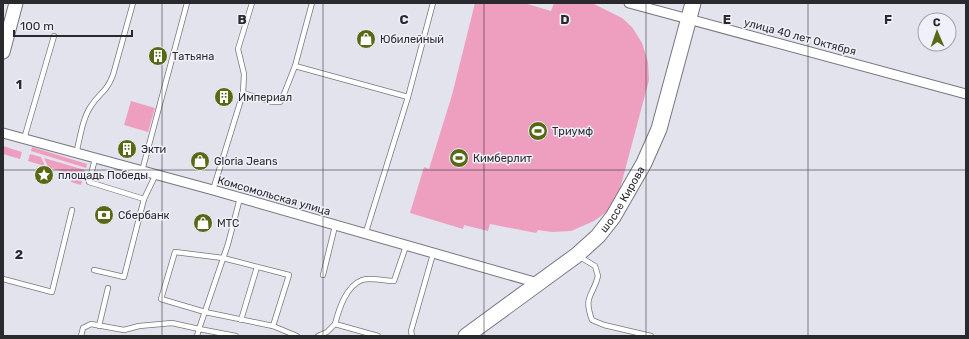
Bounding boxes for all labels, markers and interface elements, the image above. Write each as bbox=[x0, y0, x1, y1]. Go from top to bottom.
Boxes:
scale bar bbox=[14, 12, 132, 38]
text: B bbox=[237, 12, 247, 27]
text: C bbox=[399, 12, 409, 27]
text: D bbox=[560, 12, 570, 27]
text: E bbox=[723, 12, 731, 27]
text: F bbox=[884, 12, 892, 27]
north arrow bbox=[917, 12, 957, 52]
street label: улица 40 лет Октября bbox=[742, 16, 858, 58]
text: С bbox=[933, 16, 941, 29]
text: 100 m bbox=[20, 19, 54, 33]
shop icon: Юбилейный bbox=[355, 28, 377, 50]
place label: Юбилейный bbox=[380, 33, 444, 46]
building icon: Татьяна bbox=[147, 45, 169, 67]
place label: Татьяна bbox=[172, 50, 214, 63]
text: 1 bbox=[16, 77, 22, 92]
building icon: Империал bbox=[213, 86, 235, 108]
place label: Империал bbox=[238, 91, 292, 104]
sports icon: Триумф bbox=[527, 120, 549, 142]
place label: Триумф bbox=[552, 125, 593, 138]
building icon: Экти bbox=[116, 138, 138, 160]
place label: Экти bbox=[141, 143, 166, 156]
sports icon: Кимберлит bbox=[448, 147, 470, 169]
shop icon: Gloria Jeans bbox=[189, 150, 211, 172]
place label: Кимберлит bbox=[473, 152, 532, 165]
place label: Gloria Jeans bbox=[214, 155, 278, 168]
place icon: площадь Победы bbox=[33, 164, 55, 186]
street label: шоссе Кирова bbox=[597, 164, 647, 235]
place label: площадь Победы bbox=[58, 169, 148, 182]
street label: Комсомольская улица bbox=[216, 174, 332, 218]
bank icon: Сбербанк bbox=[93, 204, 115, 226]
place label: Сбербанк bbox=[118, 209, 170, 222]
shop icon: МТС bbox=[192, 212, 214, 234]
place label: МТС bbox=[217, 217, 239, 230]
text: 2 bbox=[15, 247, 23, 262]

